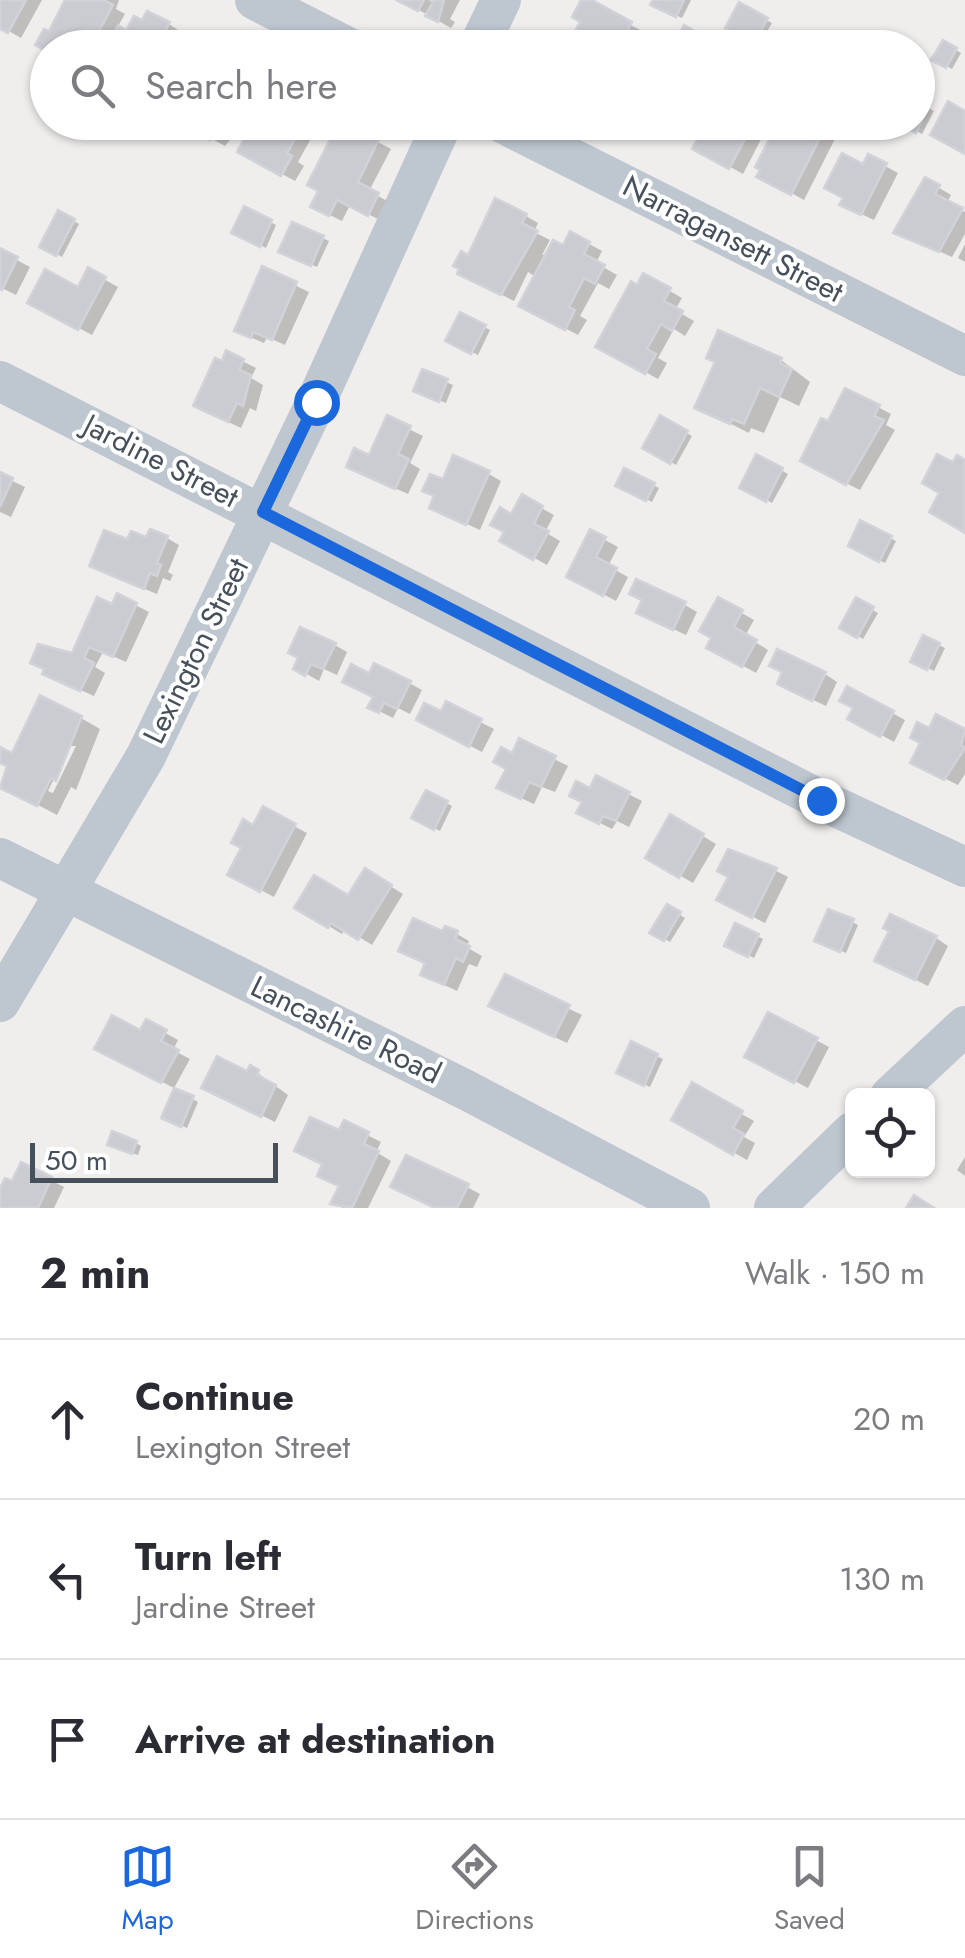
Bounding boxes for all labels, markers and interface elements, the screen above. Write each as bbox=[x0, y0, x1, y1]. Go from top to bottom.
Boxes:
search box bbox=[30, 30, 935, 140]
icon: search bbox=[65, 58, 120, 113]
text: Search here bbox=[145, 58, 337, 113]
street label: Narragansett Street bbox=[615, 164, 852, 313]
route start bbox=[294, 380, 340, 426]
street label: Jardine Street bbox=[73, 401, 247, 518]
street label: Lexington Street bbox=[132, 550, 259, 751]
route end bbox=[799, 778, 845, 824]
street label: Lancashire Road bbox=[244, 965, 449, 1094]
map controls bbox=[845, 1088, 935, 1178]
button: locate bbox=[845, 1088, 935, 1178]
scale bar bbox=[30, 1138, 278, 1182]
text: 50 m bbox=[45, 1140, 108, 1181]
text: 2 min bbox=[40, 1243, 150, 1304]
text: Walk · 150 m bbox=[745, 1250, 925, 1296]
text: Continue bbox=[135, 1369, 294, 1424]
icon: ahead bbox=[40, 1392, 95, 1447]
text: 20 m bbox=[853, 1396, 925, 1442]
text: Lexington Street bbox=[135, 1424, 350, 1470]
text: Turn left bbox=[135, 1529, 281, 1584]
icon: left bbox=[40, 1552, 95, 1607]
text: 130 m bbox=[839, 1556, 925, 1602]
text: Jardine Street bbox=[135, 1584, 315, 1630]
icon: arrive bbox=[40, 1712, 95, 1767]
text: Arrive at destination bbox=[135, 1712, 496, 1767]
tab: Map bbox=[120, 1839, 175, 1940]
tab: Directions bbox=[415, 1839, 534, 1940]
tab: Saved bbox=[774, 1839, 845, 1940]

